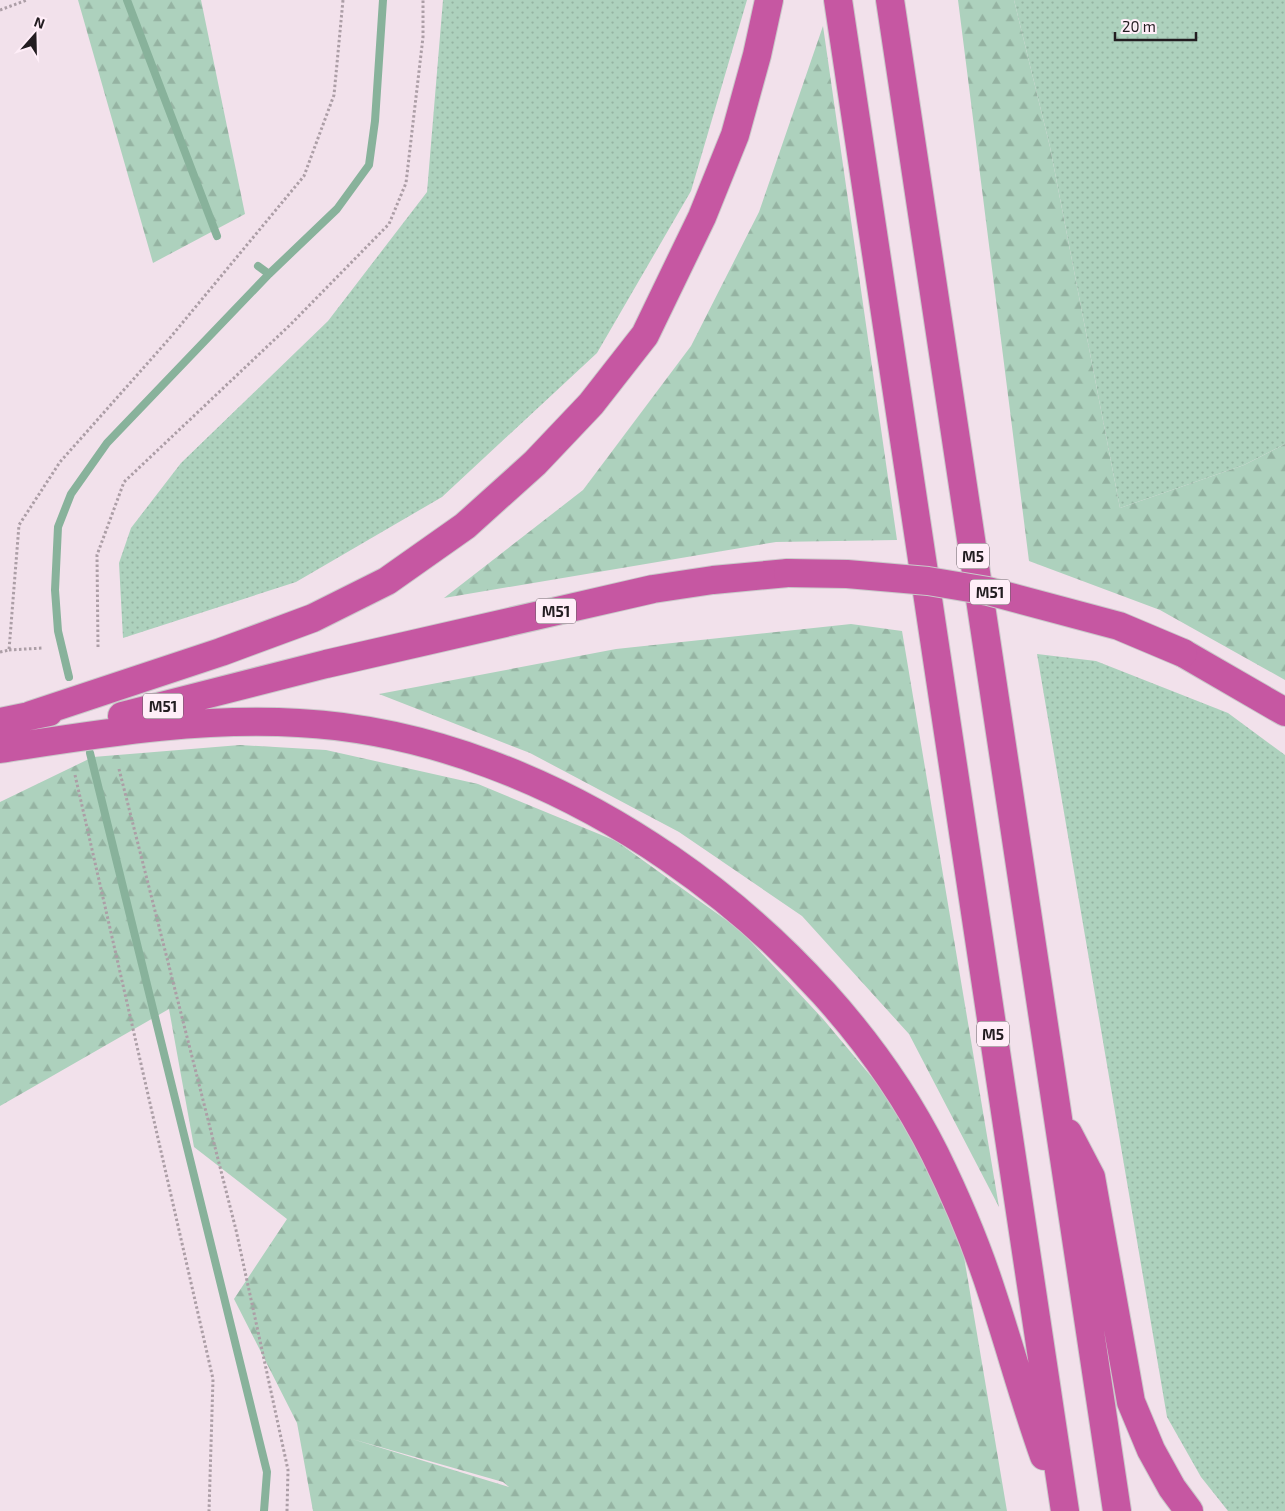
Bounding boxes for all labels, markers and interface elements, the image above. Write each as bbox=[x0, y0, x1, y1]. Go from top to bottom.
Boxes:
north arrow bbox=[10, 10, 60, 60]
scale bar bbox=[1115, 10, 1196, 42]
text: N bbox=[32, 13, 47, 32]
text: 20 m bbox=[1122, 17, 1156, 35]
road number: M5 bbox=[957, 544, 989, 568]
road number: M51 bbox=[970, 580, 1010, 604]
road number: M51 bbox=[536, 598, 576, 624]
road number: M51 bbox=[143, 694, 183, 718]
road number: M5 bbox=[977, 1022, 1009, 1046]

